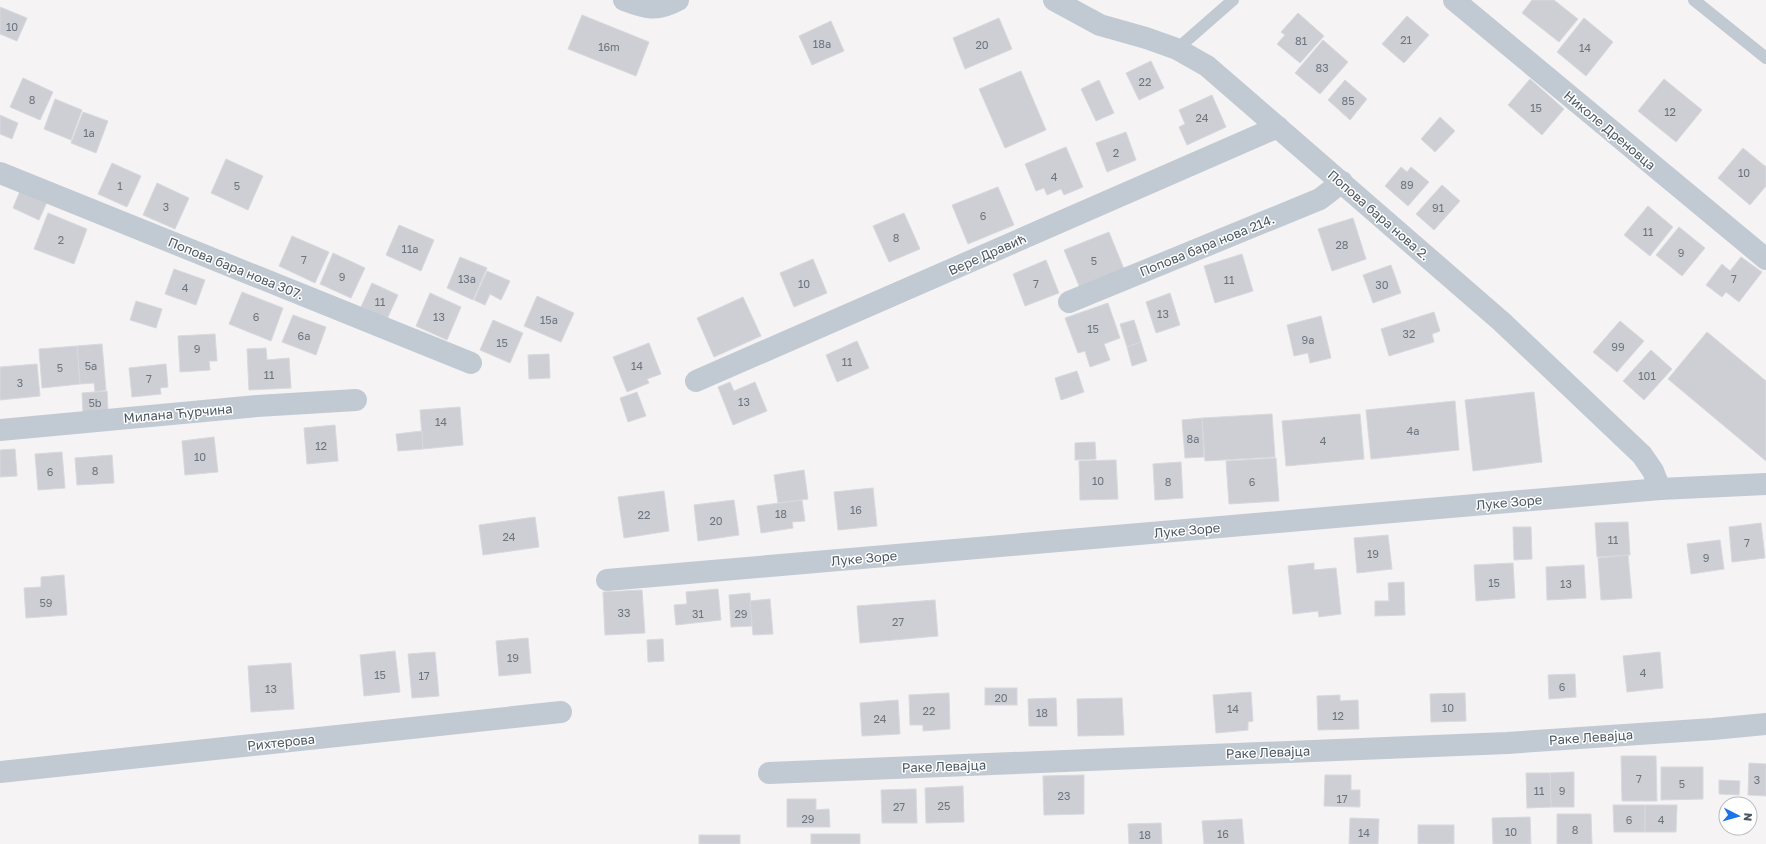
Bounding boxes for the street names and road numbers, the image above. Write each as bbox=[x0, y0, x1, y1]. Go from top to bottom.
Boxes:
street label: Николе Дреновца bbox=[1561, 87, 1659, 173]
street label: Попова бара нова 2. bbox=[1325, 166, 1433, 264]
street label: Попова бара нова 214. bbox=[1137, 211, 1277, 279]
street label: Вере Дравић bbox=[946, 230, 1028, 278]
street label: Попова бара нова 307. bbox=[166, 233, 306, 303]
street label: Милана Ћурчина bbox=[123, 400, 233, 426]
street label: Луке Зоре bbox=[1475, 491, 1543, 513]
street label: Луке Зоре bbox=[1153, 519, 1221, 541]
street label: Луке Зоре bbox=[830, 547, 898, 569]
street label: Раке Левајца bbox=[1548, 726, 1634, 748]
street label: Рихтерова bbox=[246, 730, 316, 754]
street label: Раке Левајца bbox=[1226, 743, 1310, 761]
street label: Раке Левајца bbox=[902, 757, 986, 775]

